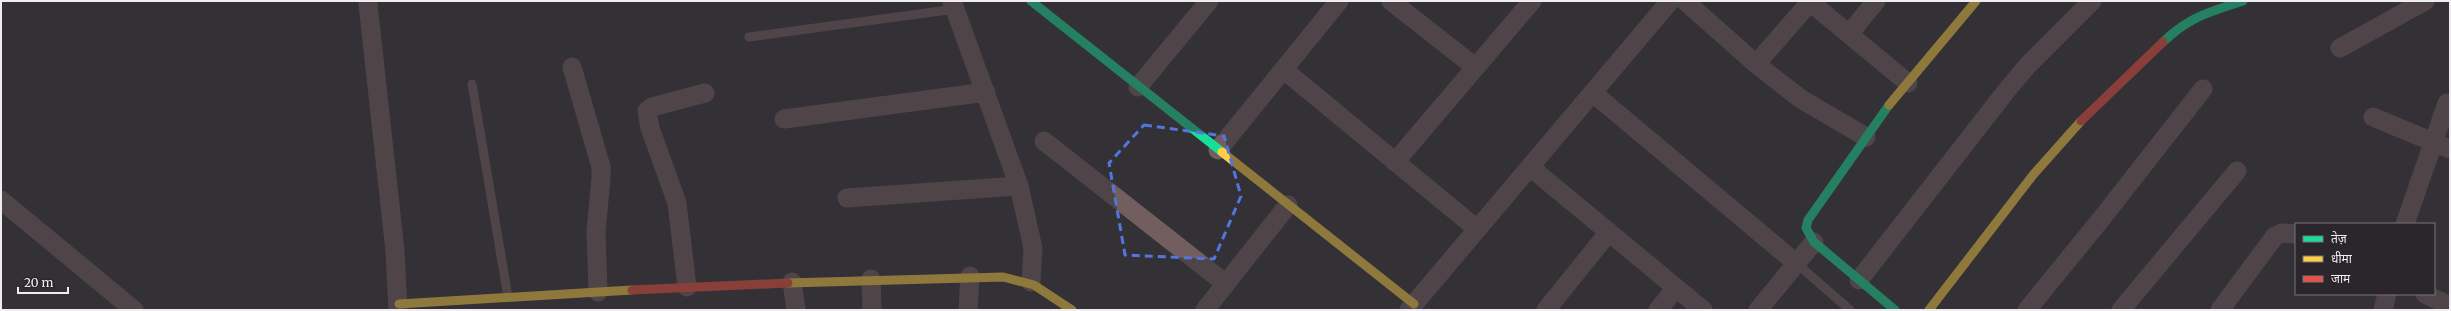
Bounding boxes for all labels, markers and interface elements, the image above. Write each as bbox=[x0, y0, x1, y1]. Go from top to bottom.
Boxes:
legend bbox=[2295, 223, 2435, 295]
text: तेज़ bbox=[2331, 231, 2348, 246]
text: धीमा bbox=[2331, 251, 2353, 266]
scale bar bbox=[18, 269, 68, 295]
text: जाम bbox=[2331, 271, 2351, 286]
text: 20 m bbox=[24, 275, 53, 290]

